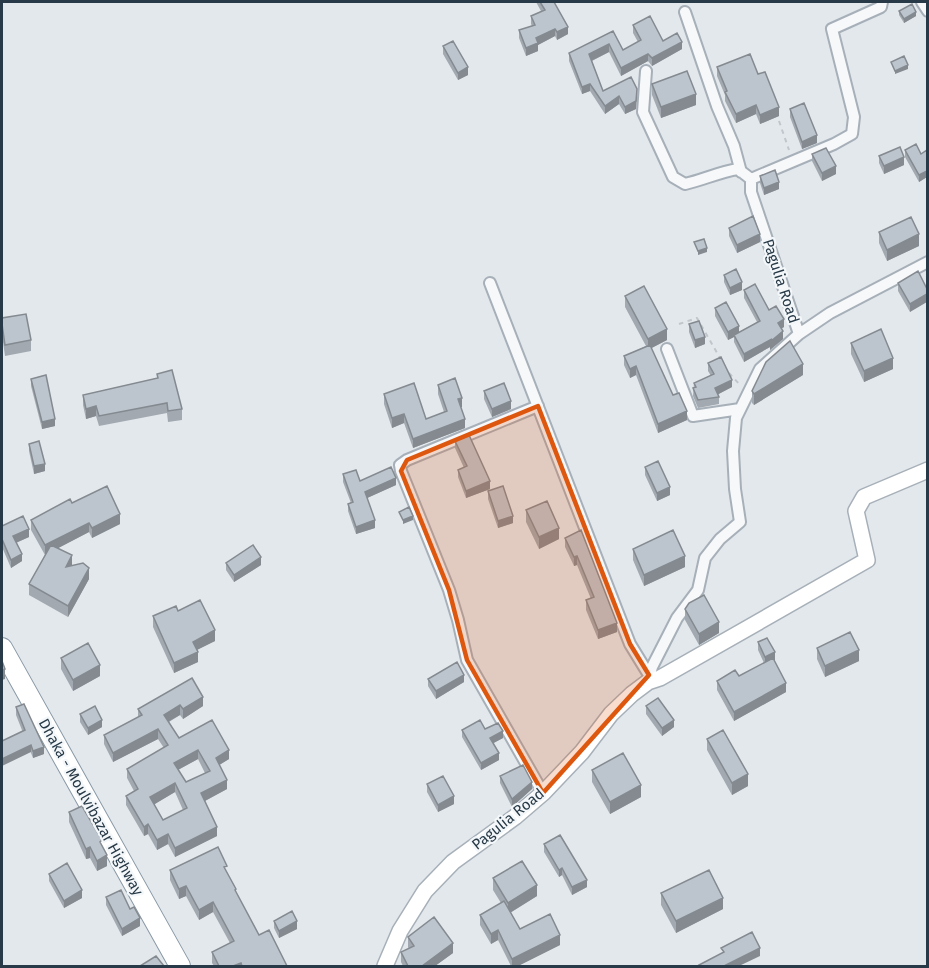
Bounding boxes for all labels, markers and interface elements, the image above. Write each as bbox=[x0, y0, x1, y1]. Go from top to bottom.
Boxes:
street label: Pagulia Road bbox=[759, 237, 803, 325]
street label: Dhaka - Moulvibazar Highway bbox=[35, 715, 147, 899]
street label: Pagulia Road bbox=[468, 784, 548, 854]

